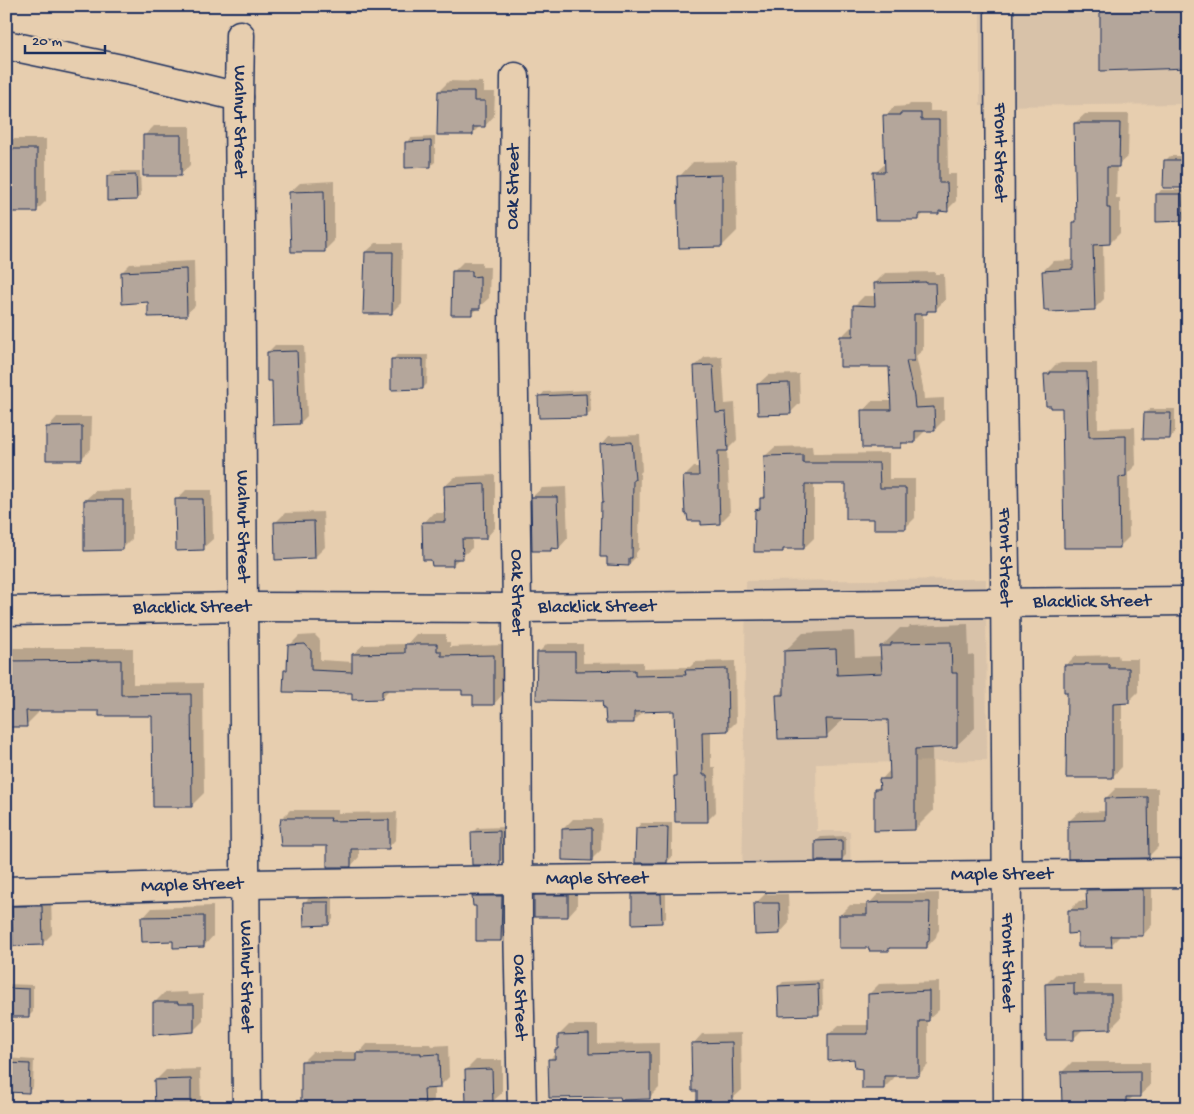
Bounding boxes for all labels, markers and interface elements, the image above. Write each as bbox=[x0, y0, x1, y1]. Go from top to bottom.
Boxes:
scale bar bbox=[25, 22, 105, 54]
text: 20 m bbox=[32, 33, 62, 51]
street label: Walnut Street bbox=[227, 65, 251, 179]
street label: Front Street bbox=[988, 102, 1011, 203]
street label: Oak Street bbox=[502, 142, 526, 230]
street label: Walnut Street bbox=[230, 470, 254, 584]
street label: Front Street bbox=[992, 507, 1017, 608]
street label: Oak Street bbox=[505, 549, 529, 637]
street label: Blacklick Street bbox=[1032, 590, 1153, 614]
street label: Blacklick Street bbox=[132, 595, 253, 620]
street label: Blacklick Street bbox=[537, 595, 658, 619]
street label: Maple Street bbox=[951, 863, 1055, 887]
street label: Maple Street bbox=[546, 867, 650, 891]
street label: Maple Street bbox=[140, 873, 246, 899]
street label: Front Street bbox=[995, 912, 1019, 1013]
street label: Walnut Street bbox=[234, 920, 258, 1034]
street label: Oak Street bbox=[507, 954, 532, 1042]

